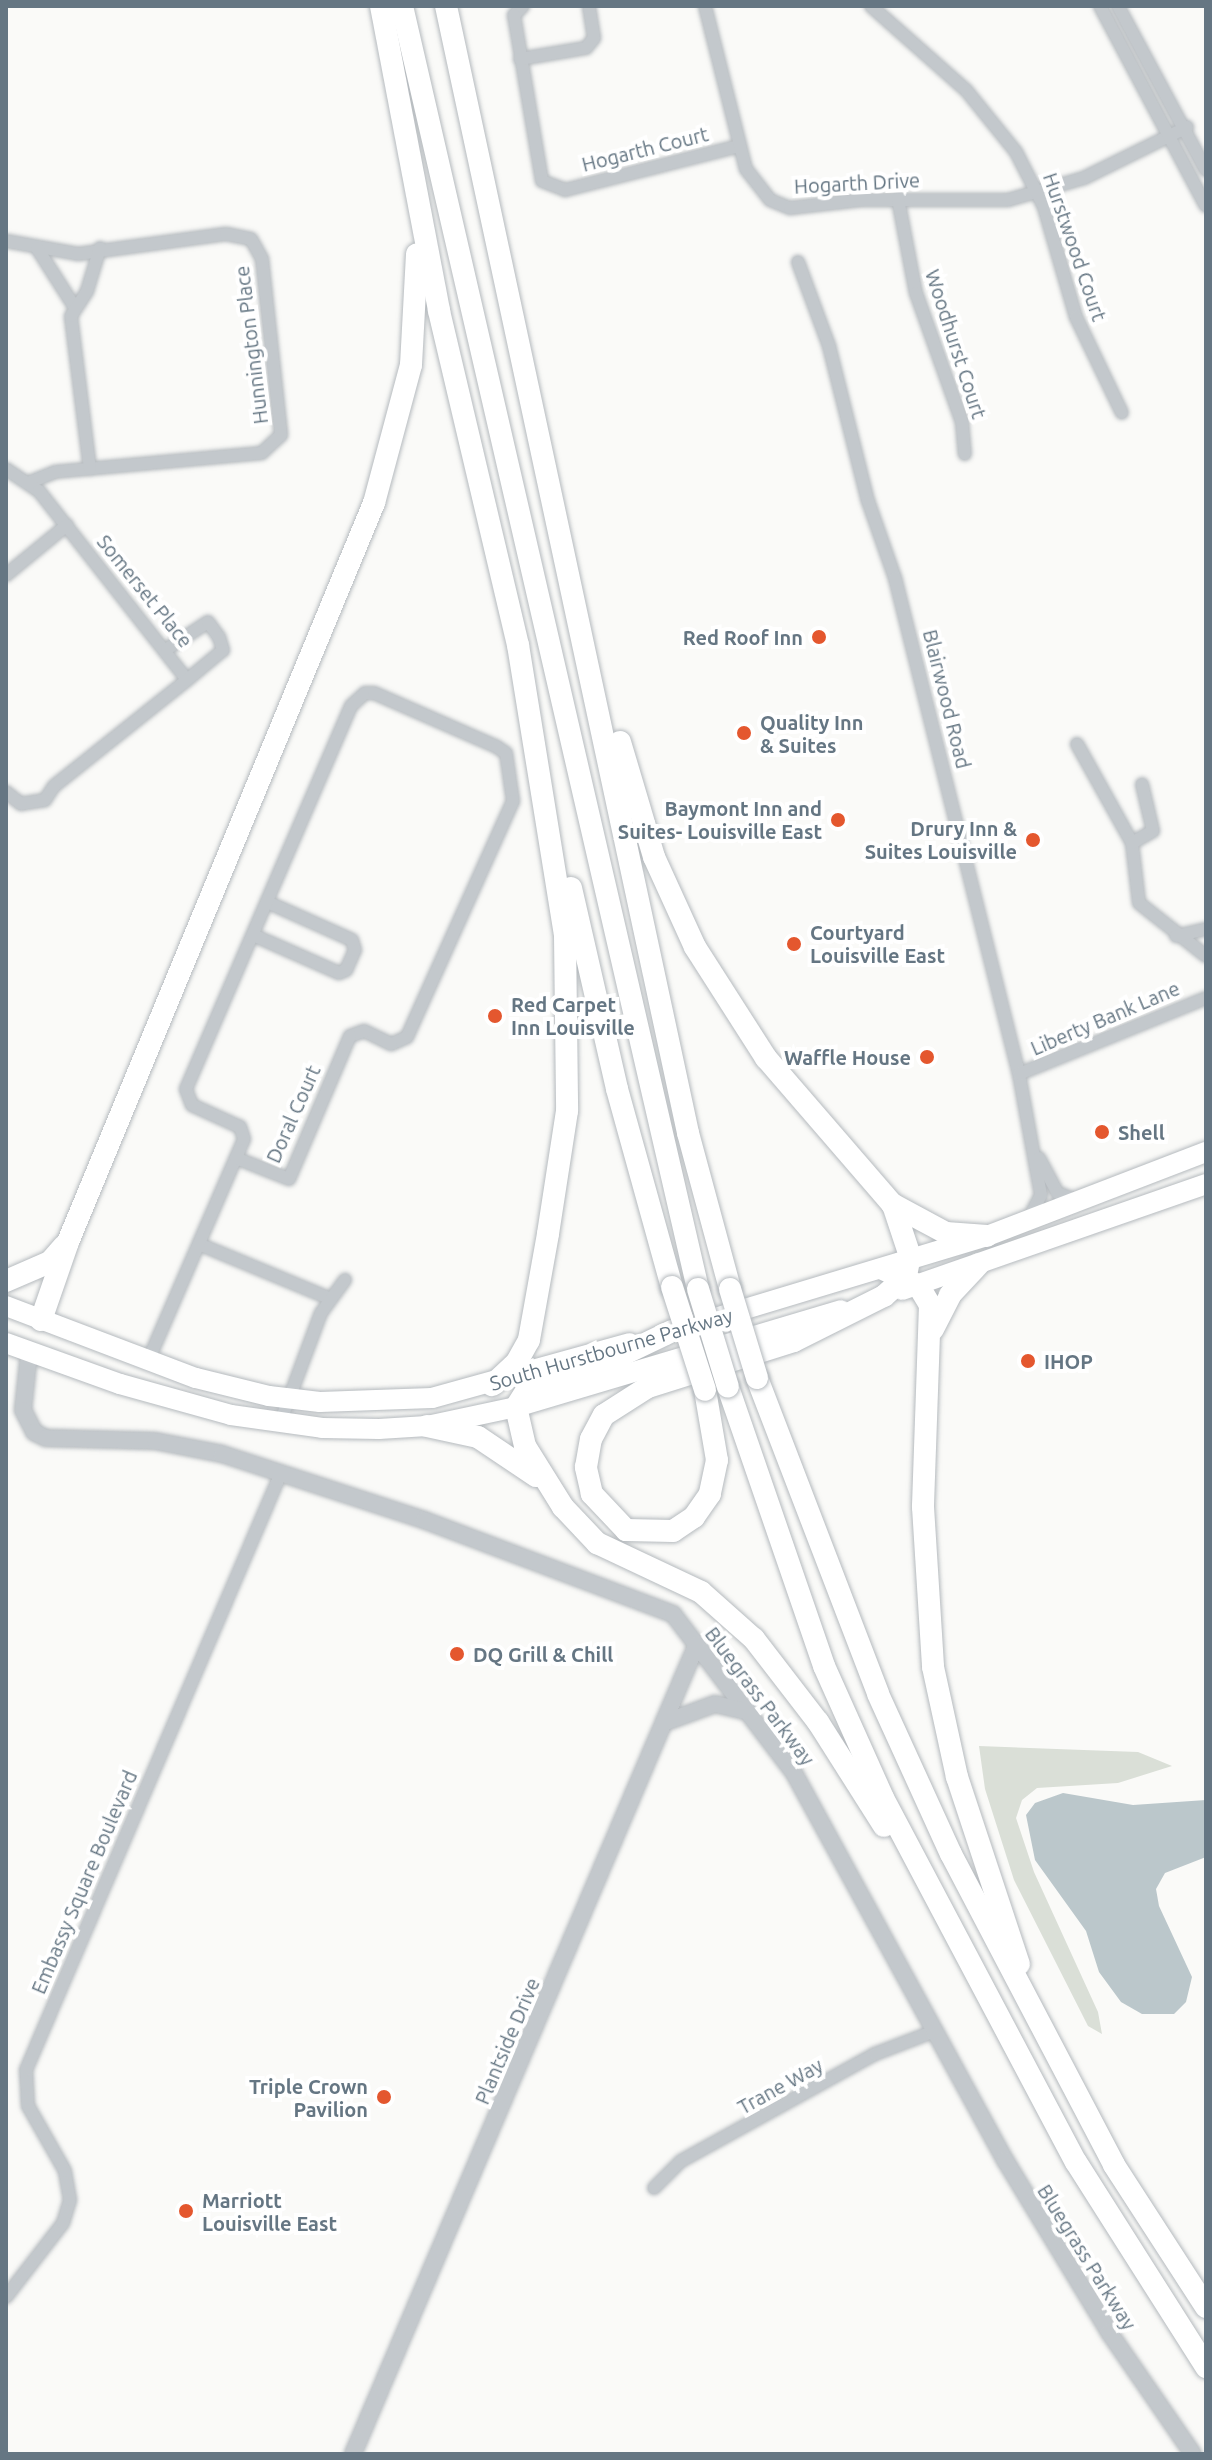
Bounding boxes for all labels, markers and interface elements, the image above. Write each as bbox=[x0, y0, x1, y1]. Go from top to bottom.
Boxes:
street label: Hogarth Court bbox=[579, 122, 711, 176]
street label: Hogarth Drive bbox=[793, 168, 921, 198]
street label: Hurstwood Court bbox=[1038, 170, 1112, 324]
street label: Hunnington Place bbox=[229, 264, 273, 426]
street label: Woodhurst Court bbox=[921, 266, 991, 422]
street label: Somerset Place bbox=[92, 530, 198, 652]
place label: Red Roof Inn bbox=[683, 625, 803, 649]
street label: Blairwood Road bbox=[918, 627, 976, 771]
marker: Red Roof Inn bbox=[810, 628, 828, 646]
place label: Quality Inn & Suites bbox=[760, 710, 863, 757]
marker: Quality Inn & Suites bbox=[735, 724, 753, 742]
place label: Baymont Inn and Suites- Louisville East bbox=[618, 796, 822, 843]
marker: Baymont Inn and Suites- Louisville East bbox=[829, 811, 847, 829]
place label: Drury Inn & Suites Louisville bbox=[865, 816, 1017, 863]
marker: Drury Inn & Suites Louisville bbox=[1024, 831, 1042, 849]
place label: Courtyard Louisville East bbox=[810, 920, 945, 967]
marker: Courtyard Louisville East bbox=[785, 935, 803, 953]
street label: Liberty Bank Lane bbox=[1027, 976, 1183, 1060]
place label: Red Carpet Inn Louisville bbox=[511, 992, 635, 1039]
marker: Red Carpet Inn Louisville bbox=[486, 1007, 504, 1025]
place label: Waffle House bbox=[784, 1045, 911, 1069]
marker: Waffle House bbox=[918, 1048, 936, 1066]
street label: Doral Court bbox=[261, 1061, 325, 1167]
place label: Shell bbox=[1118, 1120, 1165, 1144]
marker: Shell bbox=[1093, 1123, 1111, 1141]
street label: South Hurstbourne Parkway bbox=[487, 1303, 735, 1395]
place label: IHOP bbox=[1044, 1349, 1093, 1373]
marker: IHOP bbox=[1019, 1352, 1037, 1370]
street label: Bluegrass Parkway bbox=[700, 1622, 820, 1770]
place label: DQ Grill & Chill bbox=[473, 1642, 613, 1666]
marker: DQ Grill & Chill bbox=[448, 1645, 466, 1663]
street label: Embassy Square Boulevard bbox=[26, 1767, 142, 1997]
street label: Plantside Drive bbox=[470, 1974, 544, 2108]
street label: Trane Way bbox=[733, 2053, 827, 2119]
place label: Triple Crown Pavilion bbox=[249, 2074, 368, 2121]
marker: Triple Crown Pavilion bbox=[375, 2088, 393, 2106]
street label: Bluegrass Parkway bbox=[1033, 2180, 1141, 2334]
place label: Marriott Louisville East bbox=[202, 2188, 337, 2235]
marker: Marriott Louisville East bbox=[177, 2202, 195, 2220]

